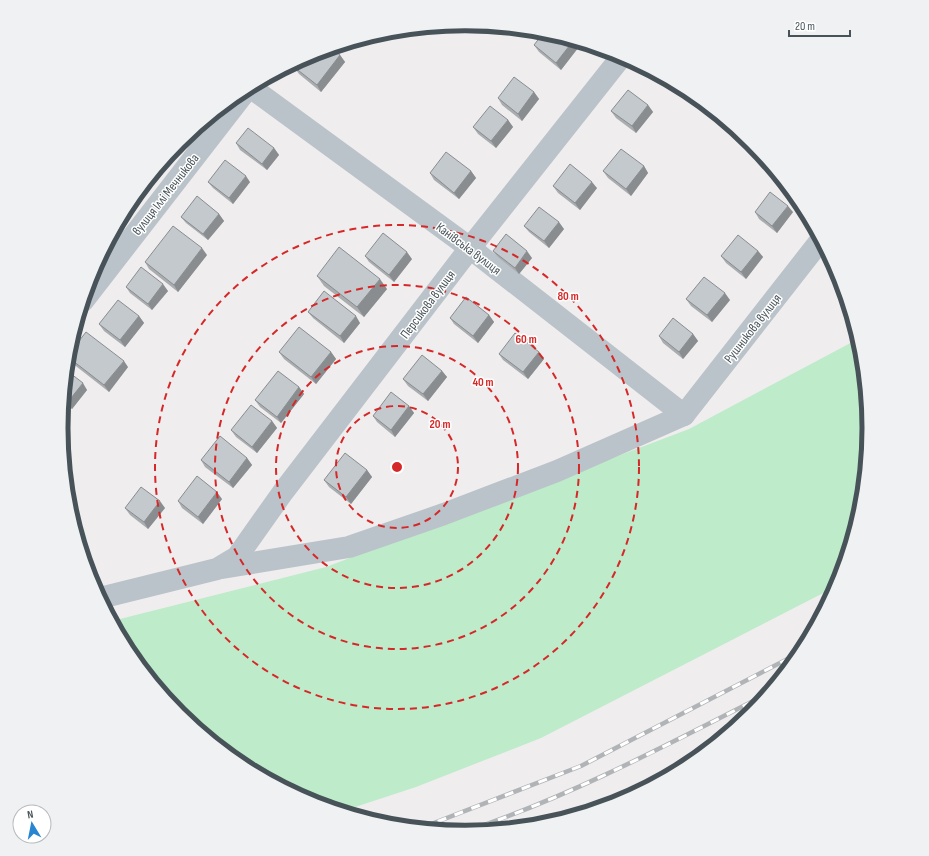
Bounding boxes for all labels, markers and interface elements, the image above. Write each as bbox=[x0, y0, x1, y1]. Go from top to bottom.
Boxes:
scale bar bbox=[789, 12, 850, 38]
text: 20 m bbox=[795, 19, 815, 34]
street label: вулиця Іллі Мечникова bbox=[129, 151, 203, 239]
street label: Канівська вулиця bbox=[433, 219, 504, 278]
street label: Персикова вулиця bbox=[397, 267, 459, 342]
text: 80 m bbox=[557, 289, 579, 304]
street label: Рушникова вулиця bbox=[721, 291, 785, 366]
text: 60 m bbox=[515, 332, 537, 347]
text: 40 m bbox=[472, 375, 494, 390]
text: 20 m bbox=[430, 417, 450, 432]
centre of rings bbox=[390, 460, 404, 474]
north arrow bbox=[12, 804, 52, 844]
text: N bbox=[26, 808, 34, 822]

